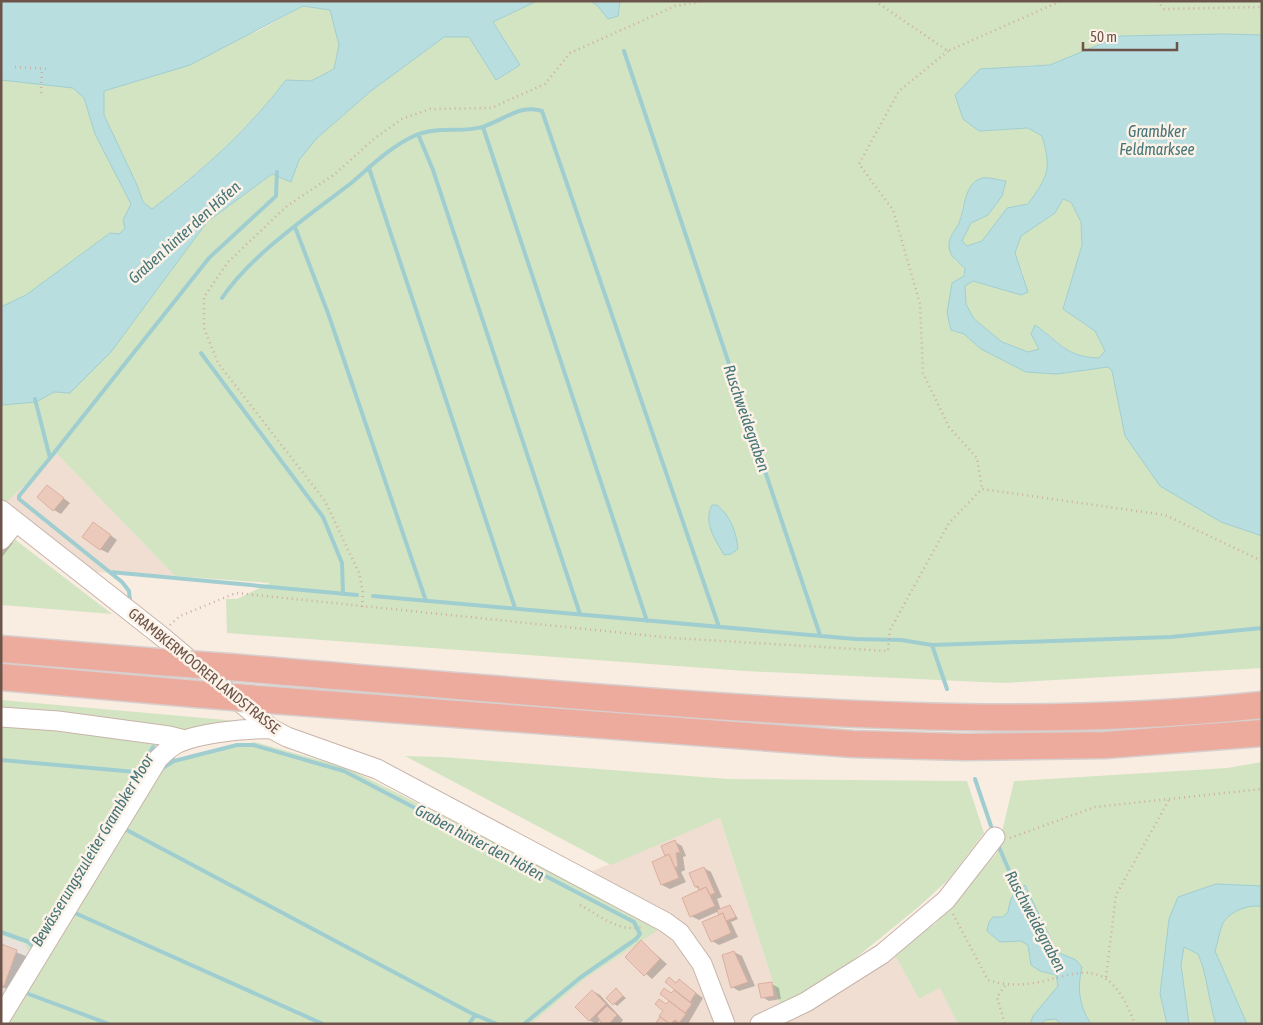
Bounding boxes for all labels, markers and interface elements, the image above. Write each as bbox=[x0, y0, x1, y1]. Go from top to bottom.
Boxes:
scale bar bbox=[1083, 20, 1177, 52]
text: 50 m bbox=[1090, 28, 1117, 45]
water label: Grambker Feldmarksee bbox=[1119, 122, 1195, 158]
water label: Graben hinter den Höfen bbox=[125, 177, 244, 287]
water label: Ruschweidegraben bbox=[719, 362, 774, 474]
street label: GRAMBKERMOORER LANDSTRASSE bbox=[125, 604, 284, 737]
water label: Bewässerungszuleiter Grambker Moor bbox=[27, 749, 158, 950]
water label: Graben hinter den Höfen bbox=[412, 800, 548, 884]
water label: Ruschweidegraben bbox=[1001, 867, 1070, 975]

